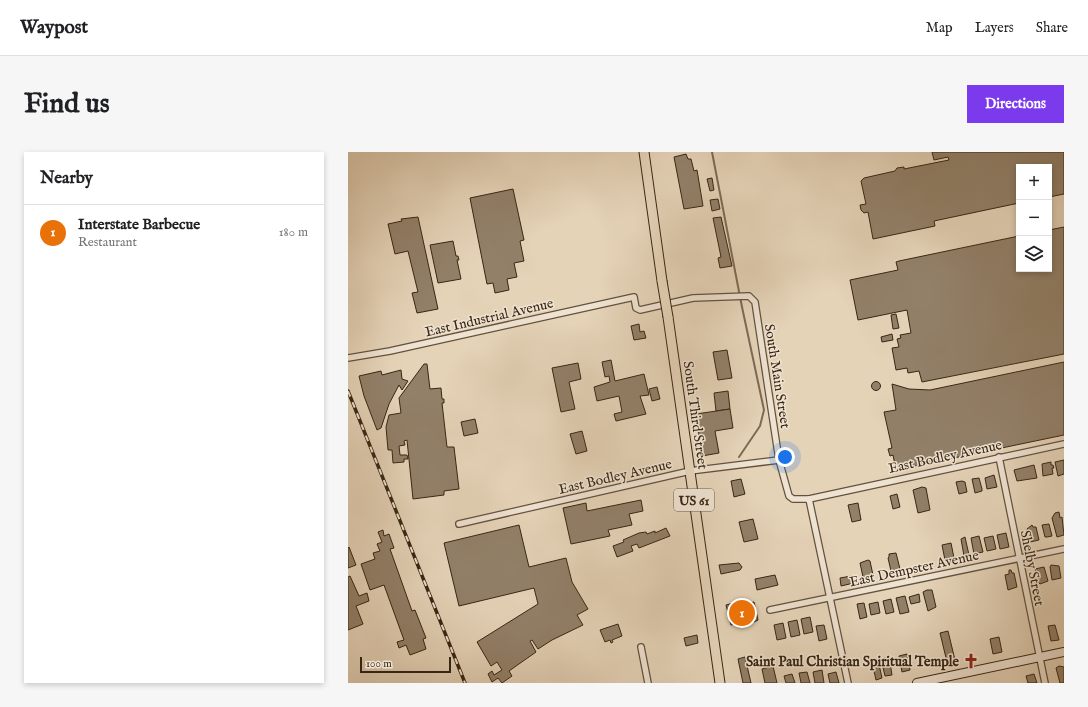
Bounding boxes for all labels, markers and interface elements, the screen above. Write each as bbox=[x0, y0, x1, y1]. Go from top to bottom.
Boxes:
text: Waypost bbox=[20, 16, 88, 40]
text: Map bbox=[926, 19, 953, 37]
text: Layers bbox=[975, 19, 1014, 37]
text: Share bbox=[1036, 19, 1068, 37]
button: Directions bbox=[967, 85, 1064, 123]
text: Find us bbox=[24, 87, 110, 122]
map controls bbox=[1016, 164, 1052, 272]
button: + bbox=[1016, 164, 1052, 200]
text: Nearby bbox=[40, 168, 93, 189]
button: − bbox=[1016, 200, 1052, 236]
text: Interstate Barbecue bbox=[78, 215, 200, 234]
text: 1 bbox=[51, 224, 55, 241]
text: 180 m bbox=[279, 224, 308, 241]
text: Restaurant bbox=[78, 234, 137, 251]
button: layers bbox=[1016, 236, 1052, 272]
street label: East Industrial Avenue bbox=[423, 294, 556, 341]
street label: South Main Street bbox=[760, 323, 794, 430]
street label: South Third Street bbox=[679, 360, 712, 471]
street label: East Bodley Avenue bbox=[887, 436, 1004, 478]
your location bbox=[775, 447, 795, 467]
street label: East Bodley Avenue bbox=[557, 455, 674, 499]
road number: US 61 bbox=[674, 489, 714, 511]
street label: Shelby Street bbox=[1016, 529, 1048, 608]
street label: East Dempster Avenue bbox=[848, 546, 981, 591]
pin: 1 bbox=[729, 598, 755, 628]
church icon: Saint Paul Christian Spiritual Temple bbox=[962, 652, 980, 670]
place label: Saint Paul Christian Spiritual Temple bbox=[746, 653, 960, 671]
scale bar bbox=[360, 655, 451, 674]
text: 100 m bbox=[366, 657, 392, 671]

